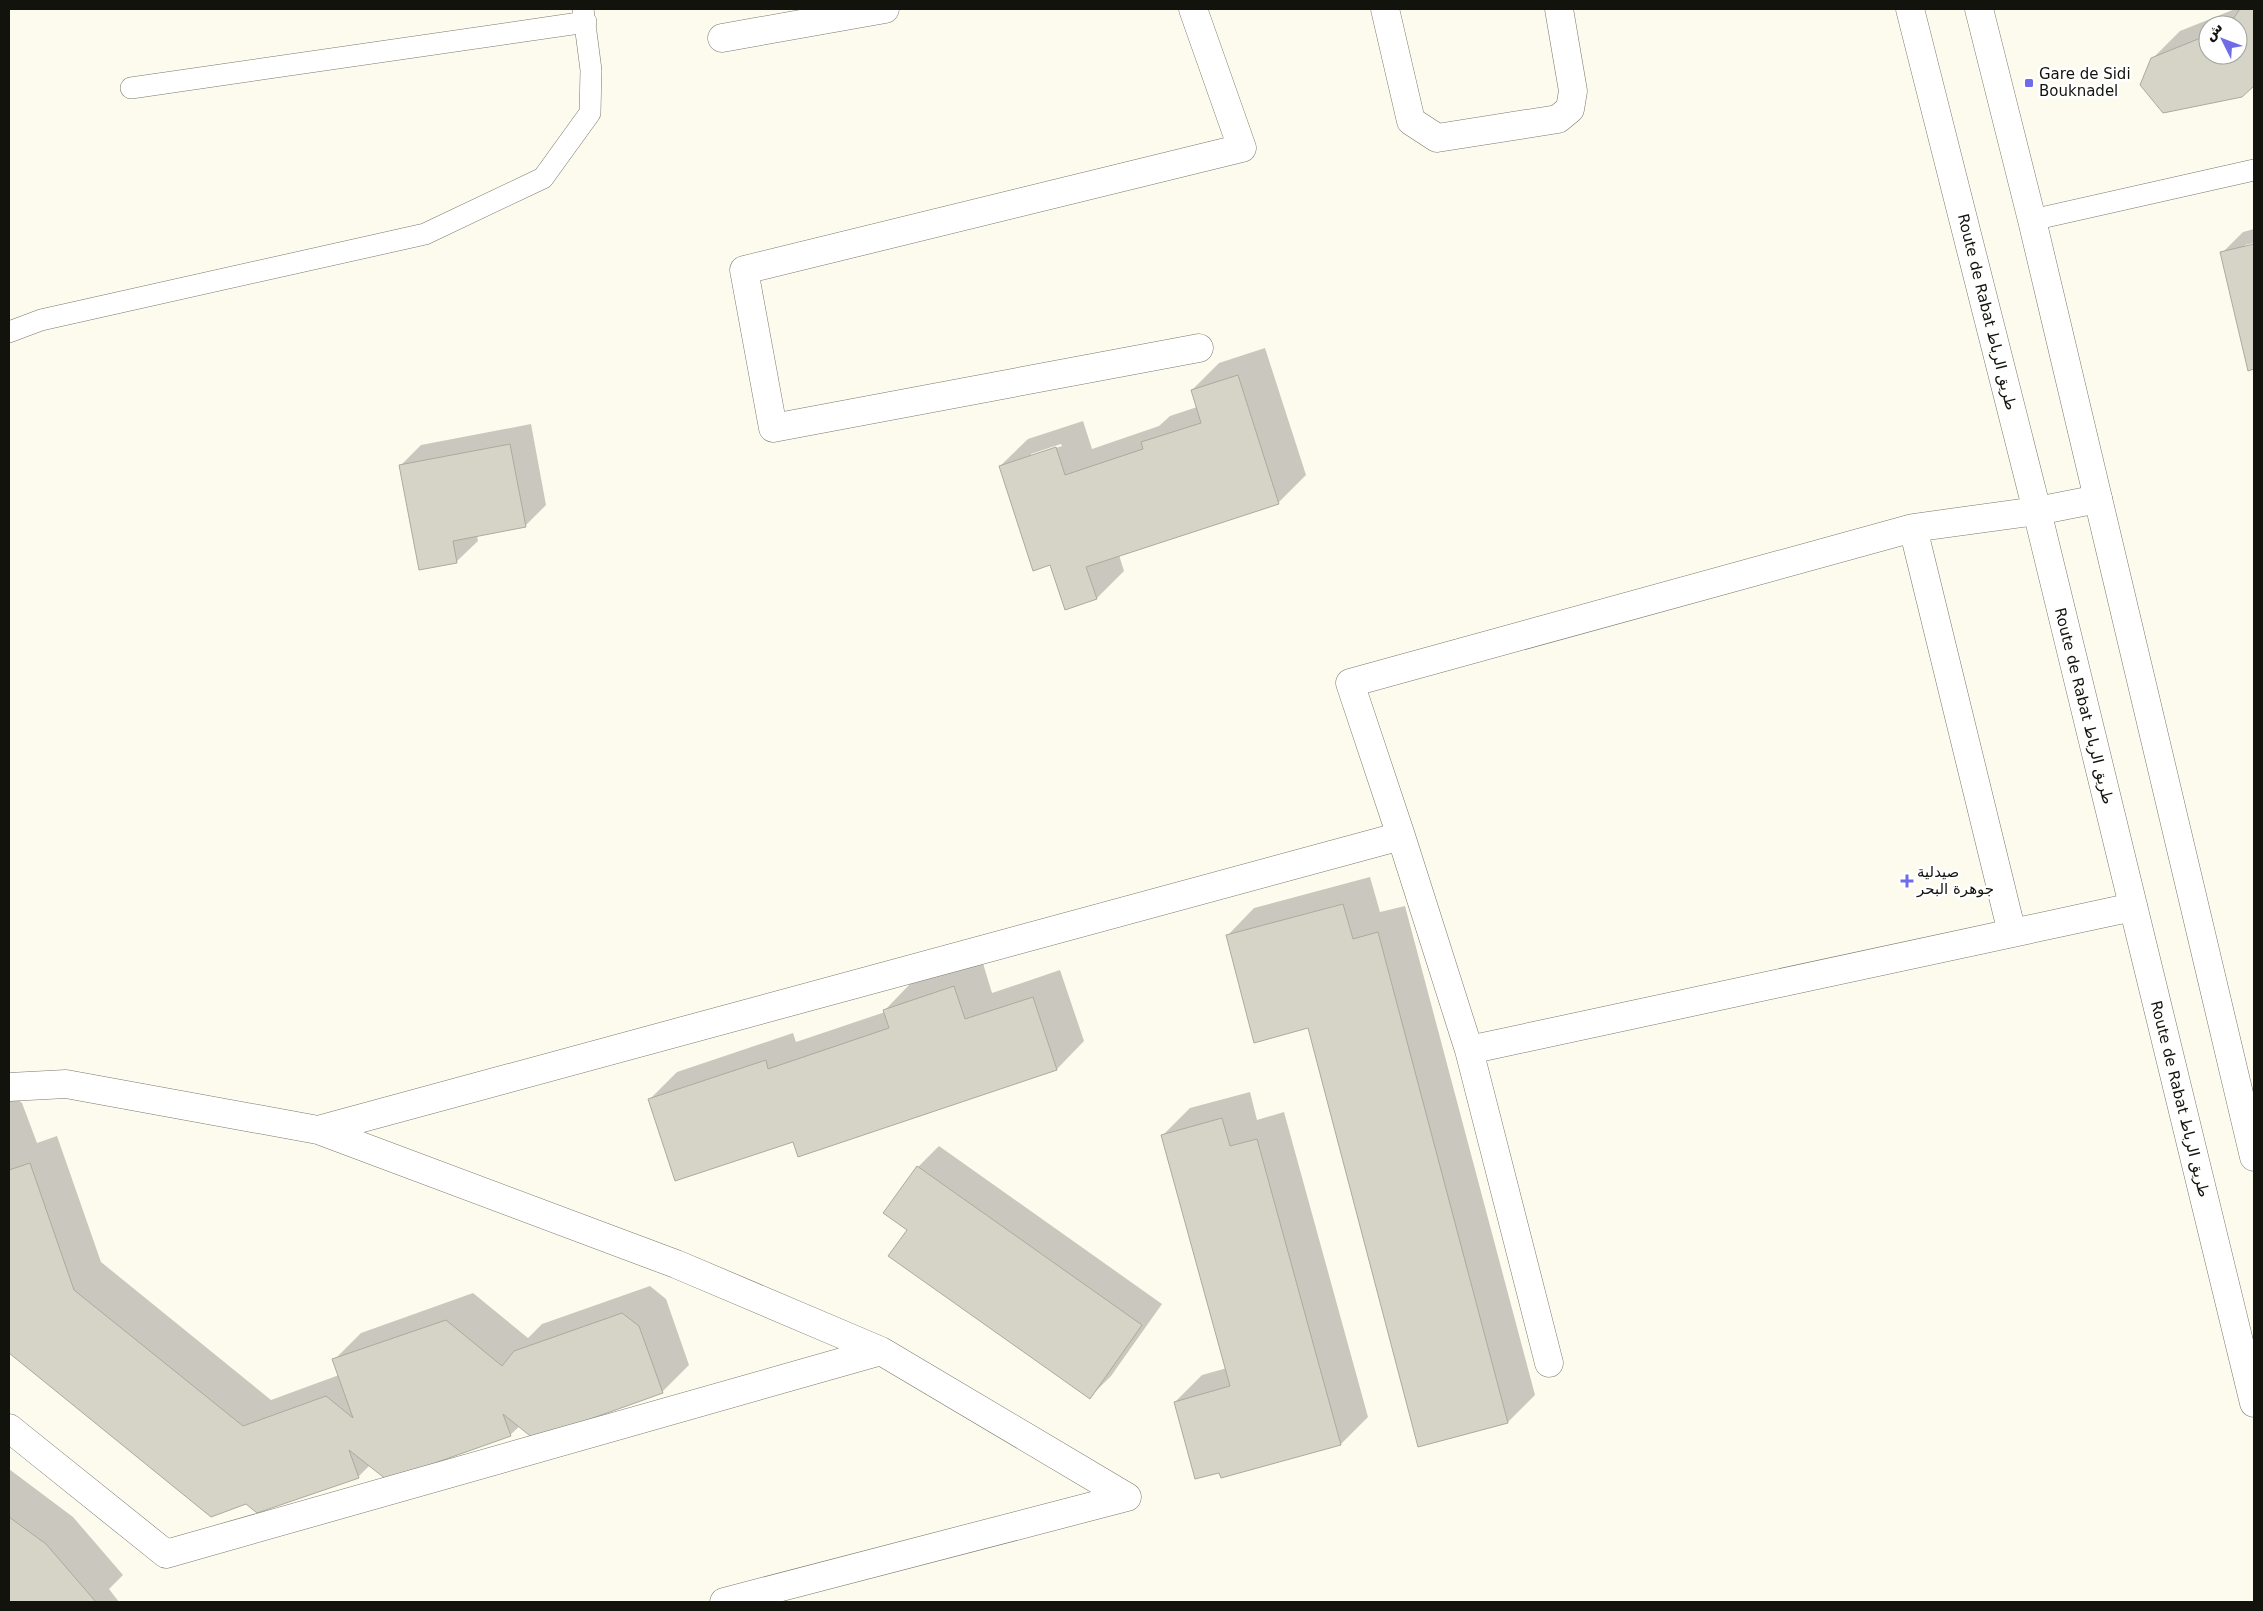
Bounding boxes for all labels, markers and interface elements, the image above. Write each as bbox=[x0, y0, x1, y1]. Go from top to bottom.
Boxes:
north arrow bbox=[2198, 15, 2248, 65]
text: ش bbox=[2201, 19, 2226, 44]
place label: Gare de Sidi Bouknadel bbox=[2039, 65, 2131, 100]
marker: Gare de Sidi Bouknadel bbox=[2023, 77, 2035, 89]
street label: Route de Rabat طريق الرباط bbox=[1954, 212, 2020, 412]
street label: Route de Rabat طريق الرباط bbox=[2051, 606, 2117, 806]
place label: صيدلية جوهرة البحر bbox=[1916, 863, 1994, 898]
marker: صيدلية جوهرة البحر bbox=[1901, 875, 1913, 887]
street label: Route de Rabat طريق الرباط bbox=[2147, 999, 2213, 1199]

